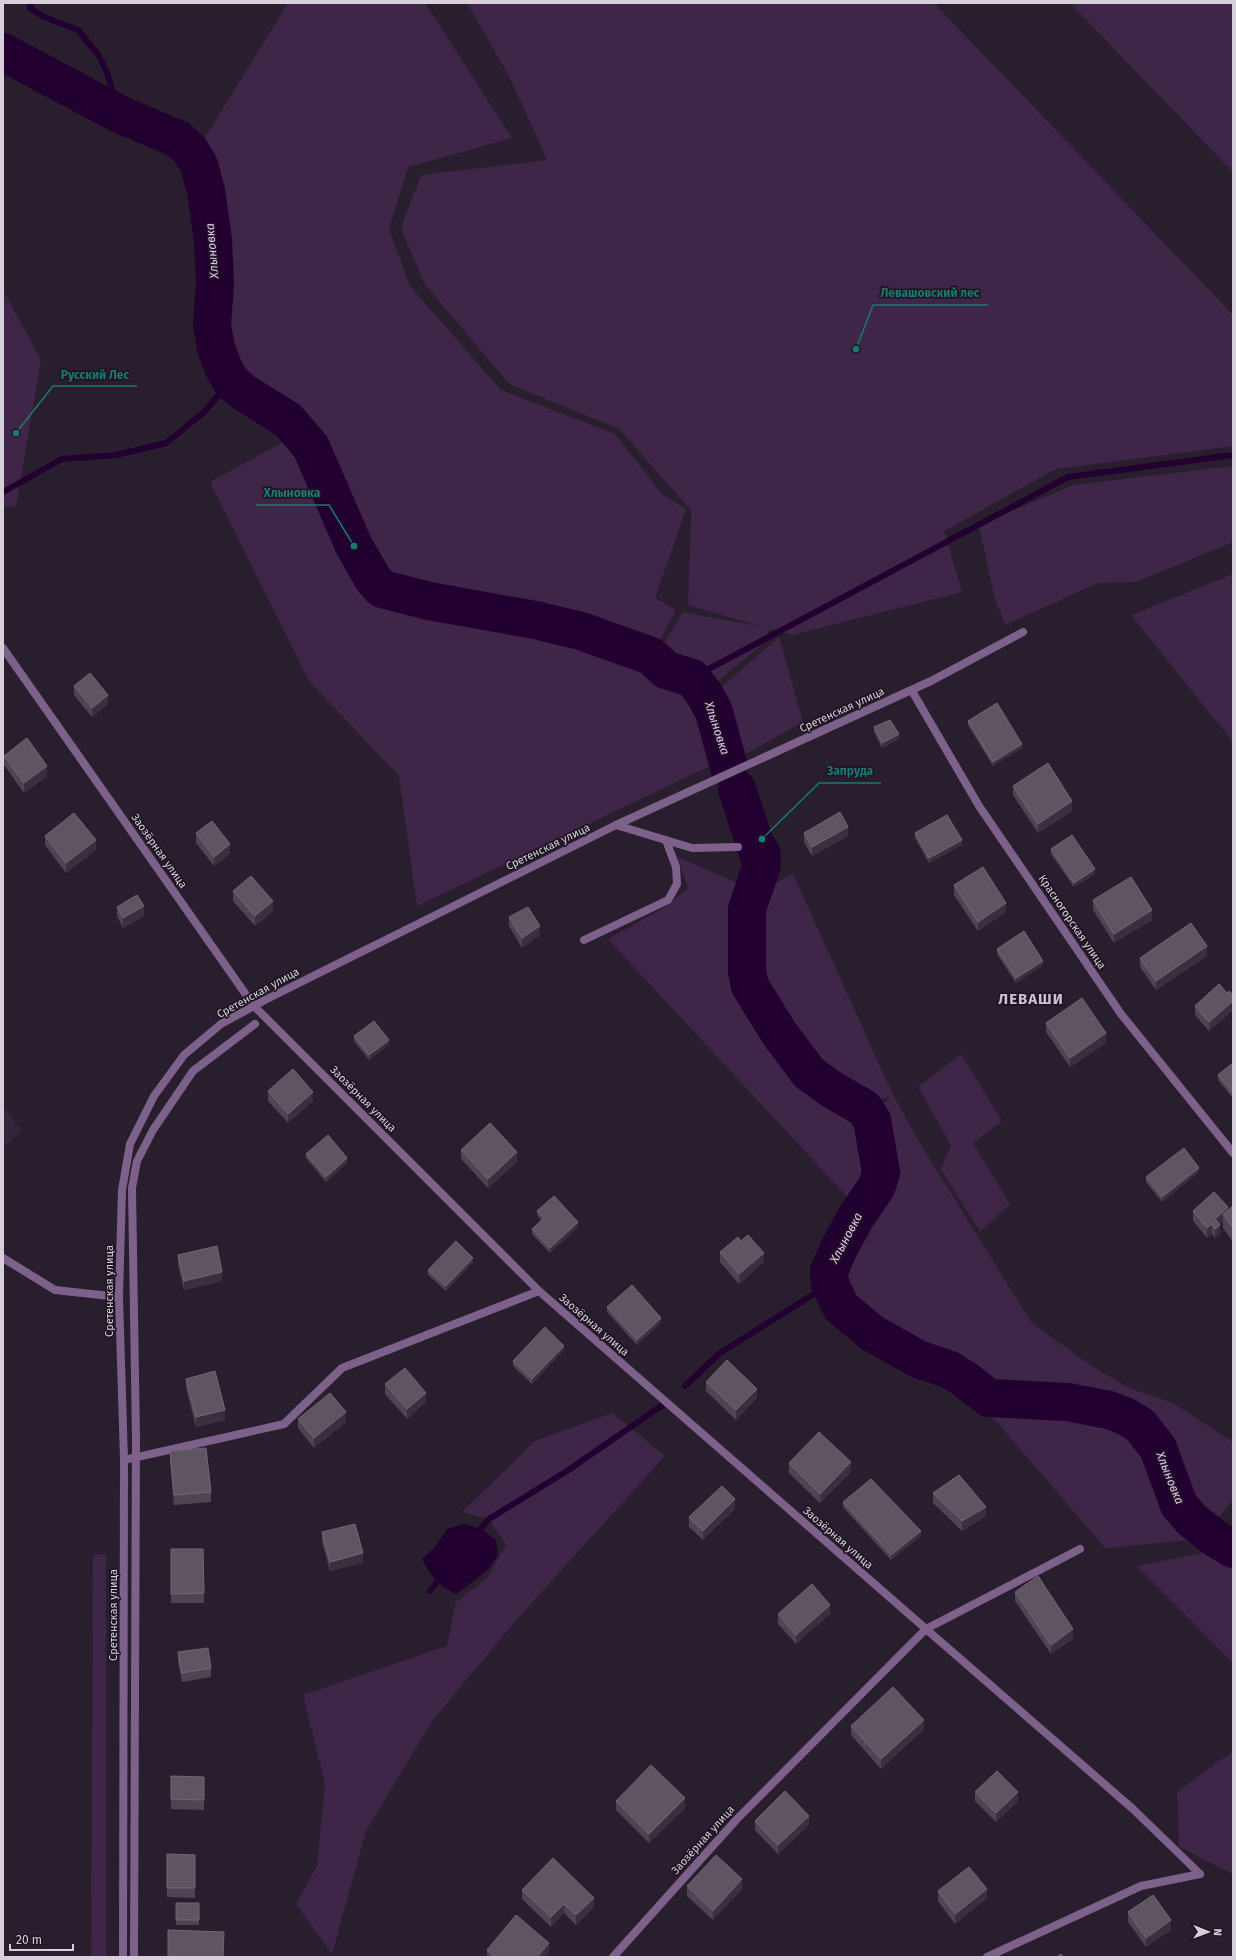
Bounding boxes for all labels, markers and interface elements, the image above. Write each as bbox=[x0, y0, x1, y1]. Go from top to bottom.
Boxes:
water label: Хлыновка bbox=[203, 223, 221, 280]
callout: Левашовский лес bbox=[873, 281, 988, 305]
text: Левашовский лес bbox=[880, 286, 980, 300]
callout: Русский Лес bbox=[53, 362, 137, 386]
text: Русский Лес bbox=[61, 368, 129, 382]
callout: Хлыновка bbox=[256, 481, 329, 505]
text: Хлыновка bbox=[263, 486, 321, 500]
street label: Сретенская улица bbox=[798, 685, 886, 735]
water label: Хлыновка bbox=[701, 699, 732, 757]
callout: Запруда bbox=[819, 759, 881, 783]
text: Запруда bbox=[826, 764, 874, 778]
street label: Заозёрная улица bbox=[128, 811, 190, 891]
street label: Сретенская улица bbox=[504, 821, 592, 873]
street label: Красногорская улица bbox=[1036, 872, 1108, 972]
street label: Сретенская улица bbox=[215, 965, 301, 1021]
district label: ЛЕВАШИ bbox=[998, 990, 1064, 1008]
street label: Заозёрная улица bbox=[327, 1063, 399, 1135]
water label: Хлыновка bbox=[826, 1210, 865, 1267]
street label: Сретенская улица bbox=[103, 1245, 116, 1337]
street label: Заозёрная улица bbox=[557, 1291, 631, 1359]
water label: Хлыновка bbox=[1153, 1449, 1187, 1506]
street label: Заозёрная улица bbox=[801, 1504, 875, 1572]
street label: Сретенская улица bbox=[107, 1569, 120, 1661]
street label: Заозёрная улица bbox=[669, 1803, 737, 1877]
north arrow bbox=[1188, 1912, 1228, 1952]
scale bar bbox=[10, 1926, 73, 1952]
text: N bbox=[1211, 1928, 1224, 1936]
text: 20 m bbox=[16, 1933, 42, 1947]

